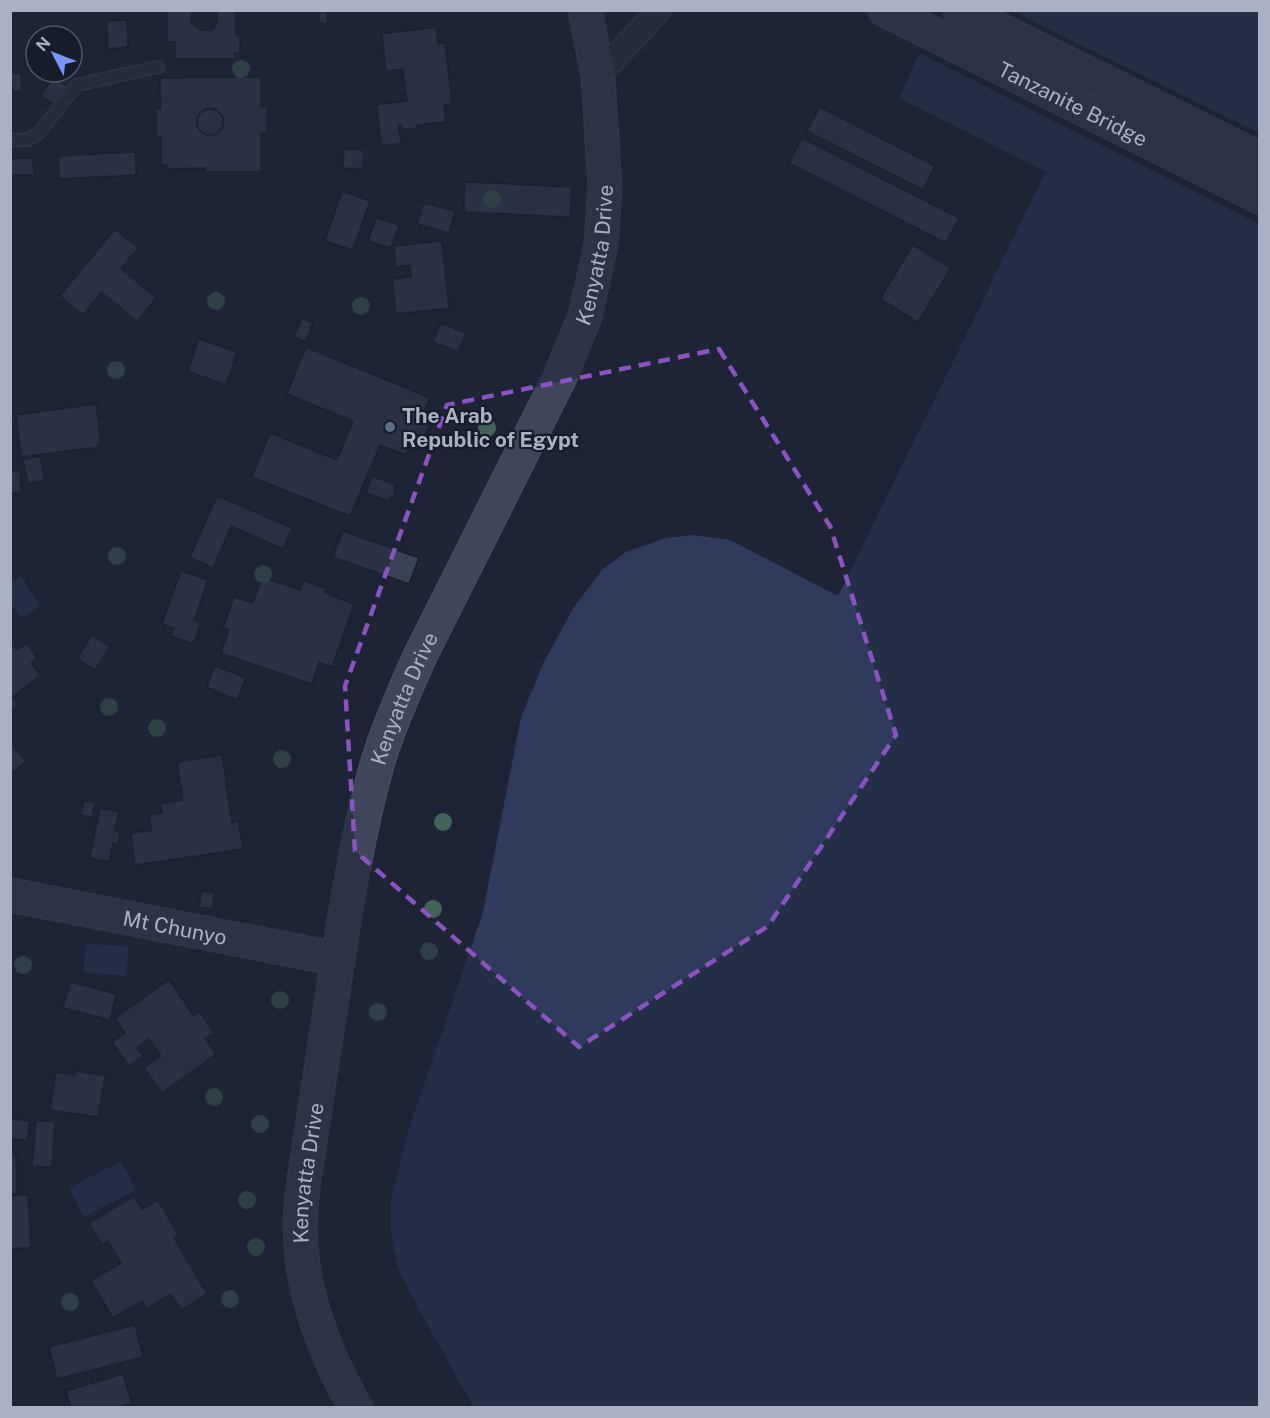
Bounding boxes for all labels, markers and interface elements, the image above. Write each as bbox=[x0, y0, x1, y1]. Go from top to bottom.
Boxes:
north arrow bbox=[24, 24, 84, 84]
text: N bbox=[32, 33, 54, 55]
street label: Tanzanite Bridge bbox=[994, 56, 1152, 151]
street label: Kenyatta Drive bbox=[570, 184, 618, 329]
place label: The Arab Republic of Egypt bbox=[402, 403, 579, 452]
marker: The Arab Republic of Egypt bbox=[383, 420, 397, 434]
street label: Kenyatta Drive bbox=[365, 628, 443, 768]
street label: Mt Chunyo bbox=[121, 905, 229, 950]
street label: Kenyatta Drive bbox=[287, 1101, 328, 1244]

